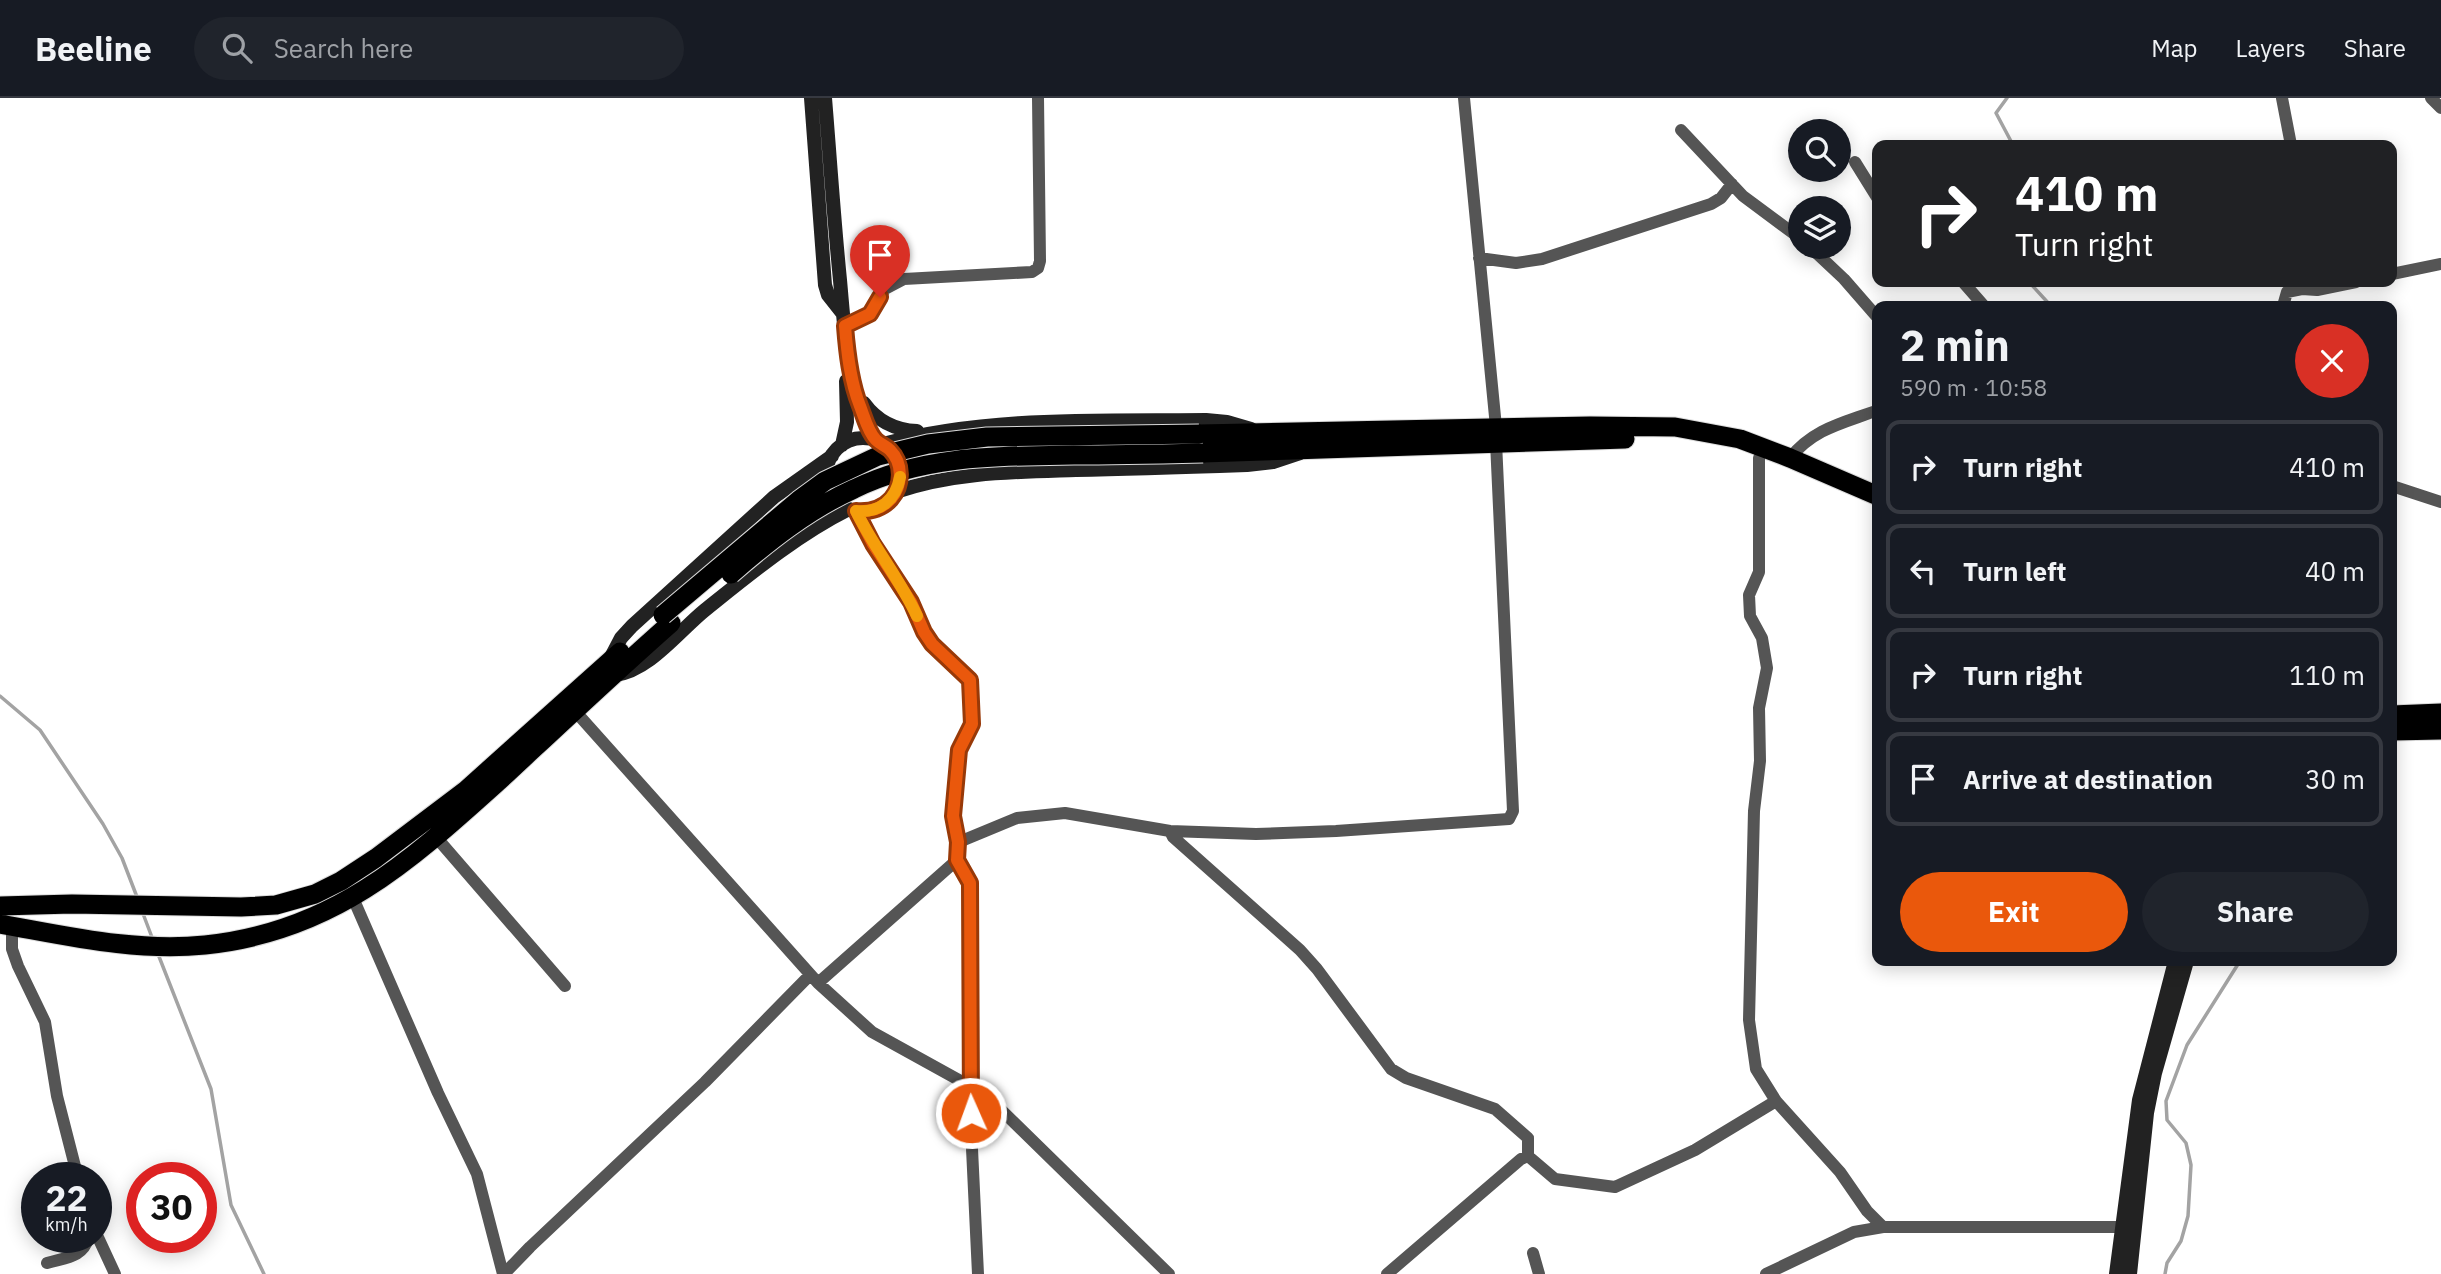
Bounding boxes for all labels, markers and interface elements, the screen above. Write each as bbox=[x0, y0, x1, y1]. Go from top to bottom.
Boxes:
search box bbox=[194, 17, 684, 80]
text: Beeline bbox=[35, 27, 152, 70]
icon: search bbox=[218, 29, 256, 67]
text: Search here bbox=[274, 31, 413, 65]
text: Map bbox=[2151, 32, 2198, 64]
text: Layers bbox=[2236, 32, 2306, 64]
text: Share bbox=[2344, 32, 2406, 64]
map controls bbox=[1788, 119, 1851, 259]
button: search bbox=[1788, 119, 1851, 182]
text: 410 m bbox=[2015, 161, 2159, 224]
icon: right bbox=[1900, 168, 1991, 259]
button: layers bbox=[1788, 196, 1851, 259]
text: Turn right bbox=[2015, 223, 2153, 265]
pin bbox=[850, 225, 910, 297]
icon: arrive bbox=[861, 236, 899, 274]
text: 2 min bbox=[1900, 318, 2010, 373]
button: close bbox=[2295, 324, 2369, 398]
text: 590 m · 10:58 bbox=[1900, 372, 2047, 402]
icon: right bbox=[1904, 448, 1942, 486]
text: Turn right bbox=[1963, 450, 2082, 484]
text: 410 m bbox=[2289, 450, 2365, 484]
icon: left bbox=[1904, 552, 1942, 590]
text: Turn left bbox=[1963, 554, 2066, 588]
text: 40 m bbox=[2305, 554, 2365, 588]
icon: right bbox=[1904, 656, 1942, 694]
text: Turn right bbox=[1963, 658, 2082, 692]
text: 110 m bbox=[2289, 658, 2365, 692]
icon: arrive bbox=[1904, 760, 1942, 798]
text: Arrive at destination bbox=[1963, 762, 2213, 796]
text: 30 m bbox=[2305, 762, 2365, 796]
button: Exit bbox=[1900, 872, 2128, 952]
button: Share bbox=[2142, 872, 2369, 952]
position arrow bbox=[934, 1076, 1008, 1150]
speed limit sign: 30 bbox=[126, 1162, 217, 1253]
text: 22 bbox=[45, 1175, 88, 1221]
text: km/h bbox=[45, 1213, 88, 1236]

